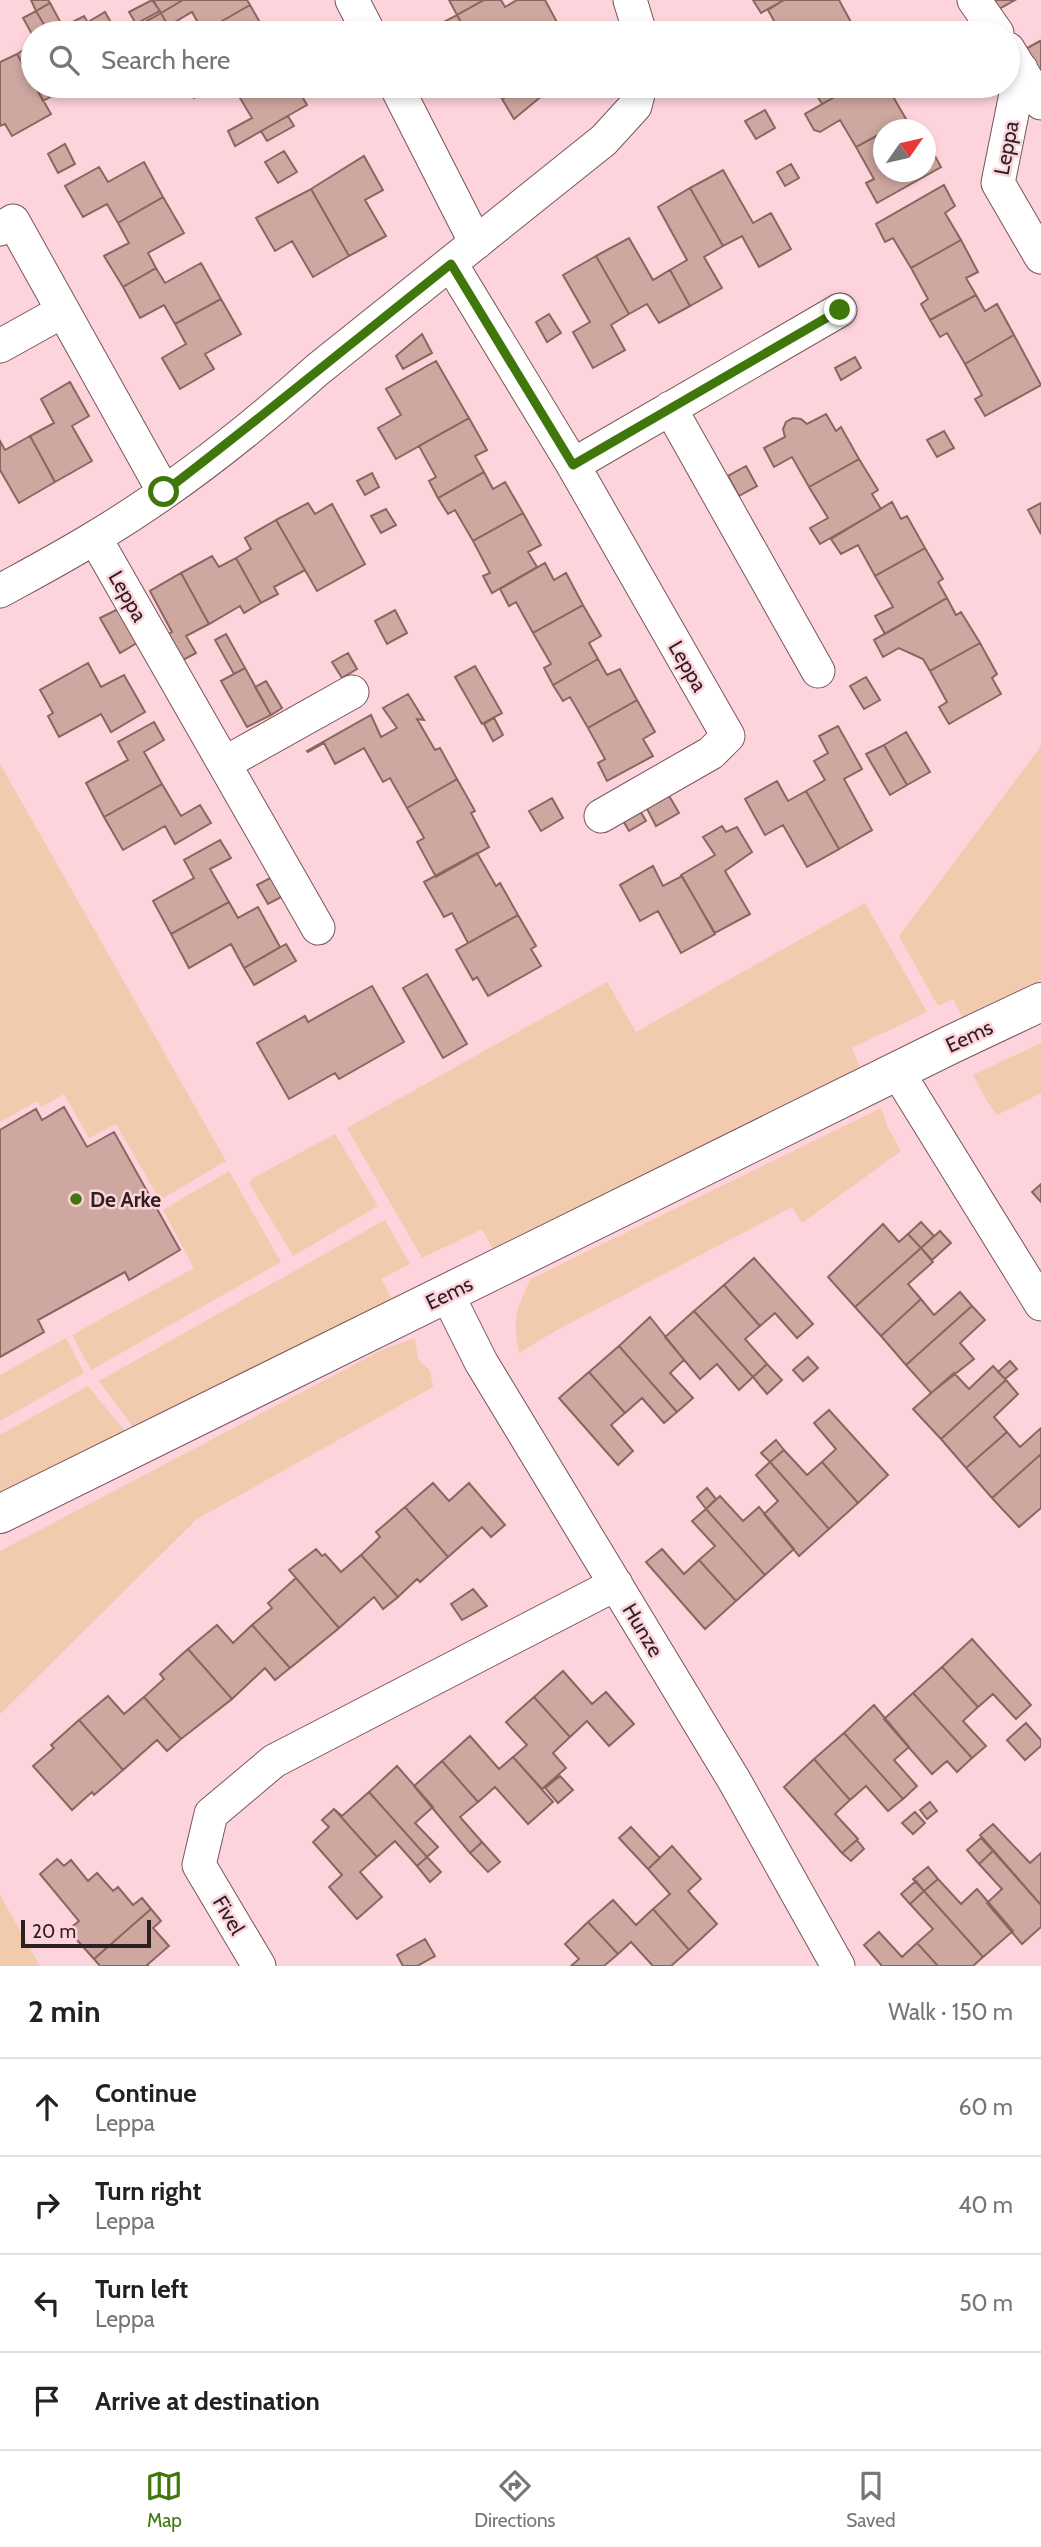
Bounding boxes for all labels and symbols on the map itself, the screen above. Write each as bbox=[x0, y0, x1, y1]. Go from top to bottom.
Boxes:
north arrow bbox=[873, 119, 936, 182]
street label: Leppa bbox=[989, 119, 1023, 177]
route end bbox=[824, 294, 855, 325]
route start bbox=[148, 476, 179, 507]
street label: Leppa bbox=[104, 566, 152, 626]
street label: Leppa bbox=[664, 636, 712, 696]
street label: Eems bbox=[941, 1014, 997, 1058]
place label: De Arke bbox=[90, 1187, 161, 1212]
marker: De Arke bbox=[68, 1191, 84, 1207]
street label: Eems bbox=[421, 1271, 477, 1315]
street label: Hunze bbox=[617, 1599, 669, 1661]
street label: Fivel bbox=[208, 1891, 250, 1939]
scale bar bbox=[21, 1917, 150, 1949]

